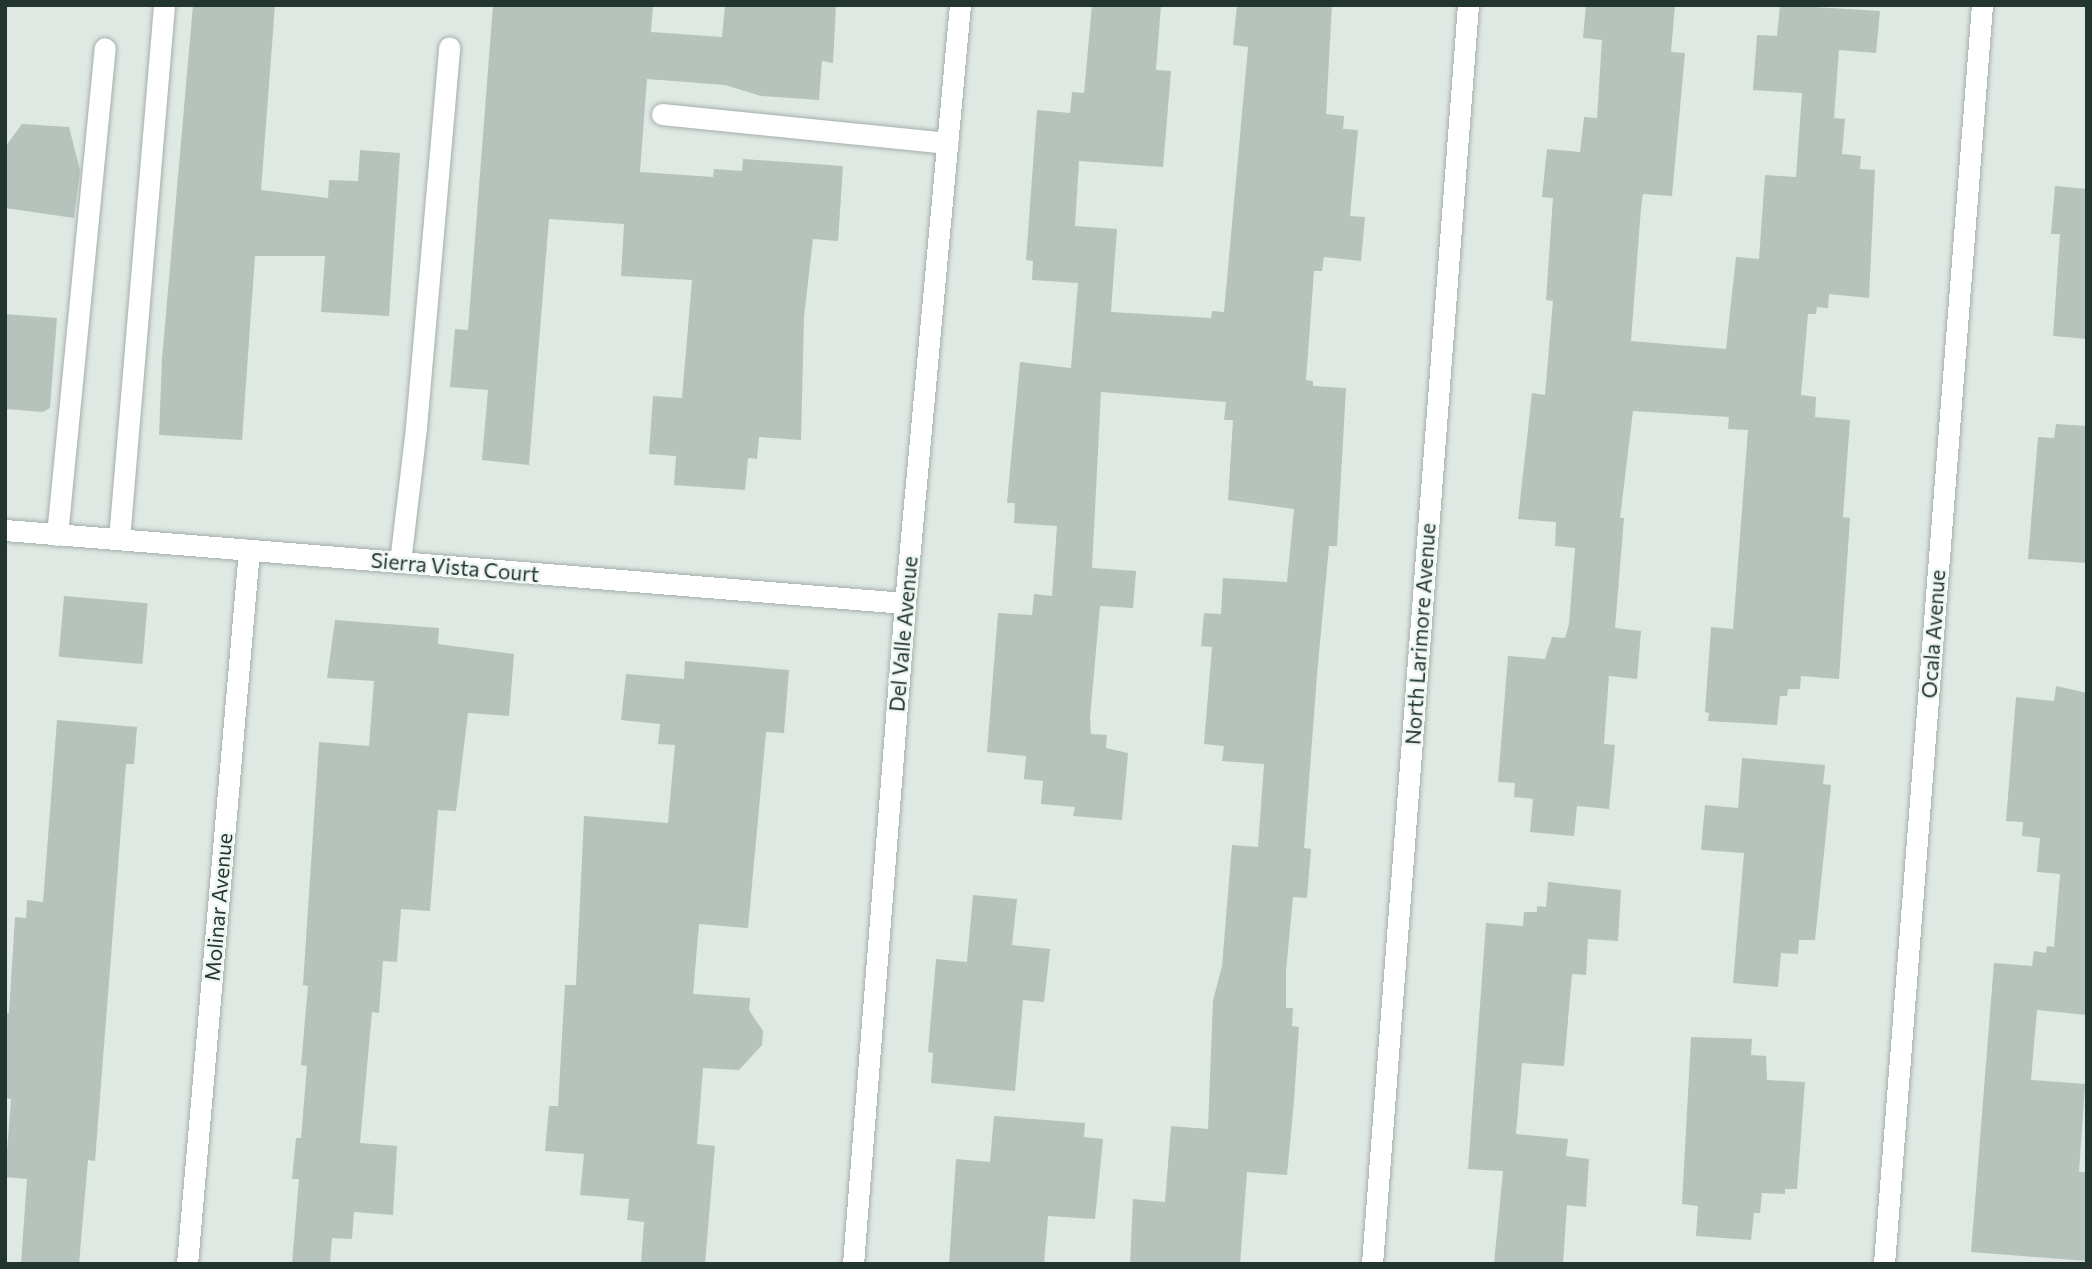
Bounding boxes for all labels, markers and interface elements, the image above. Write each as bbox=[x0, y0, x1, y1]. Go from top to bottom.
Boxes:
street label: North Larimore Avenue bbox=[1400, 522, 1440, 746]
street label: Sierra Vista Court bbox=[370, 547, 540, 587]
street label: Del Valle Avenue bbox=[884, 555, 922, 713]
street label: Ocala Avenue bbox=[1916, 569, 1950, 699]
street label: Molinar Avenue bbox=[199, 832, 237, 982]

